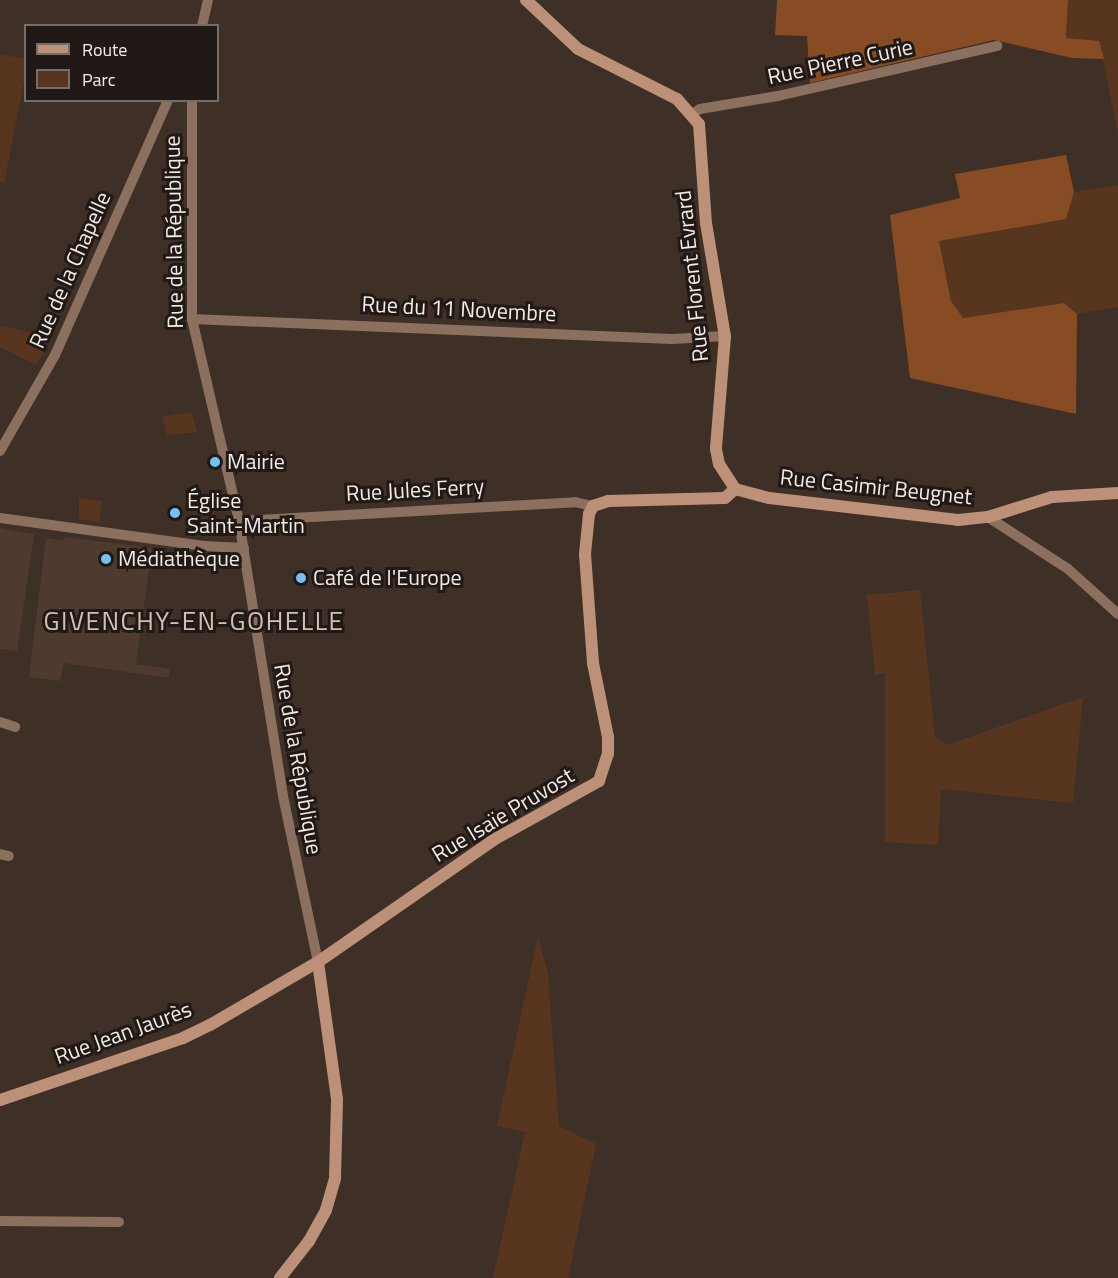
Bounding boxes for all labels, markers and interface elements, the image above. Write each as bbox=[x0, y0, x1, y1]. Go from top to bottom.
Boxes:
legend bbox=[24, 24, 219, 102]
street label: Rue Pierre Curie bbox=[765, 34, 915, 90]
text: Route bbox=[82, 36, 127, 63]
text: Parc bbox=[82, 66, 116, 93]
street label: Rue de la République bbox=[159, 135, 189, 329]
street label: Rue de la Chapelle bbox=[24, 188, 116, 352]
street label: Rue Florent Evrard bbox=[670, 189, 714, 363]
street label: Rue du 11 Novembre bbox=[361, 291, 557, 327]
place label: Mairie bbox=[227, 449, 285, 475]
marker: Mairie bbox=[208, 455, 222, 469]
street label: Rue Casimir Beugnet bbox=[779, 464, 973, 510]
street label: Rue Jules Ferry bbox=[345, 473, 485, 507]
place label: Église Saint-Martin bbox=[187, 487, 305, 538]
marker: Église Saint-Martin bbox=[168, 506, 182, 520]
place label: Médiathèque bbox=[118, 546, 240, 572]
marker: Médiathèque bbox=[99, 552, 113, 566]
place label: Café de l'Europe bbox=[313, 565, 462, 591]
marker: Café de l'Europe bbox=[294, 571, 308, 585]
district label: GIVENCHY-EN-GOHELLE bbox=[44, 605, 344, 637]
street label: Rue de la République bbox=[268, 662, 328, 856]
street label: Rue Isaïe Pruvost bbox=[427, 762, 579, 868]
street label: Rue Jean Jaurès bbox=[51, 996, 195, 1070]

